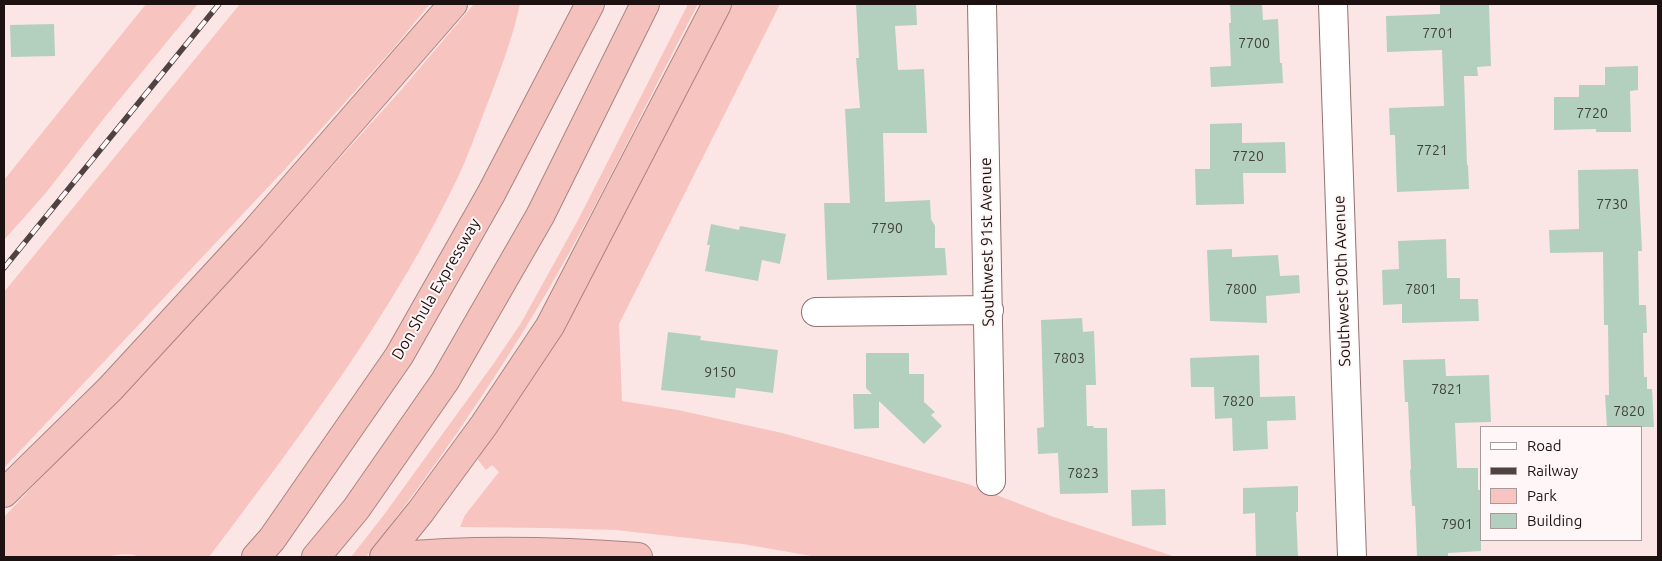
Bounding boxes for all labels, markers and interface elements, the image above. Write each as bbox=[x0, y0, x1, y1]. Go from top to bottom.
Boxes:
house number: 7701 bbox=[1422, 25, 1454, 41]
house number: 7700 bbox=[1238, 35, 1270, 51]
house number: 7720 bbox=[1576, 105, 1608, 121]
house number: 7721 bbox=[1416, 142, 1448, 158]
house number: 7720 bbox=[1232, 148, 1264, 164]
street label: Southwest 91st Avenue bbox=[976, 157, 998, 327]
street label: Southwest 90th Avenue bbox=[1329, 195, 1355, 367]
house number: 7730 bbox=[1596, 196, 1628, 212]
street label: Don Shula Expressway bbox=[388, 215, 484, 363]
house number: 7790 bbox=[871, 220, 903, 236]
house number: 7800 bbox=[1225, 281, 1257, 297]
house number: 7801 bbox=[1405, 281, 1437, 297]
house number: 7803 bbox=[1053, 350, 1085, 366]
house number: 9150 bbox=[704, 364, 736, 380]
house number: 7821 bbox=[1431, 381, 1463, 397]
house number: 7820 bbox=[1222, 393, 1254, 409]
house number: 7820 bbox=[1613, 403, 1645, 419]
legend bbox=[1480, 426, 1642, 541]
text: Road bbox=[1527, 437, 1562, 454]
text: Railway bbox=[1527, 462, 1578, 479]
house number: 7823 bbox=[1067, 465, 1099, 481]
text: Park bbox=[1527, 487, 1557, 504]
text: Building bbox=[1527, 512, 1582, 529]
house number: 7901 bbox=[1441, 516, 1473, 532]

